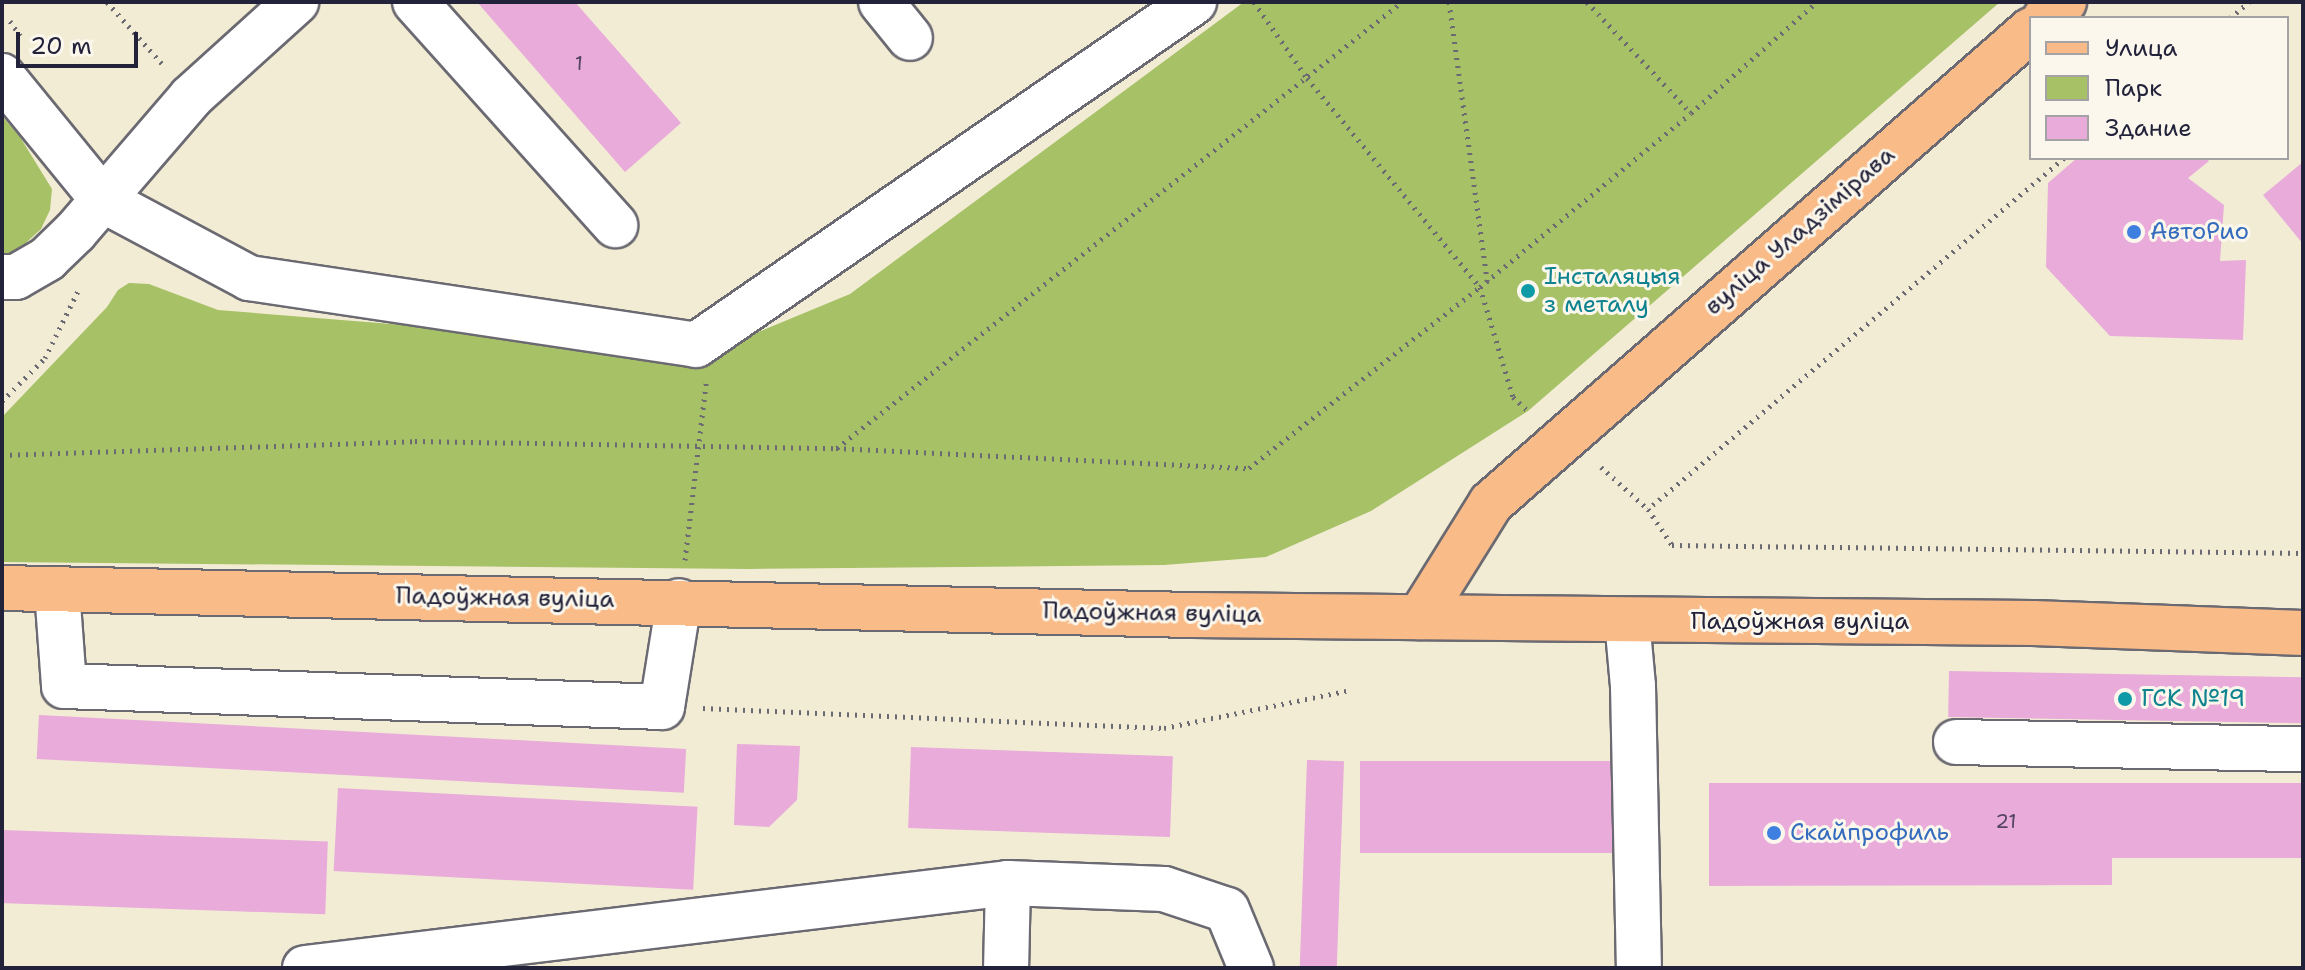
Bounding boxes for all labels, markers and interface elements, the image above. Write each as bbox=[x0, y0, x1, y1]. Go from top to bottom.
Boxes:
scale bar bbox=[20, 16, 142, 66]
legend bbox=[2029, 16, 2289, 160]
text: 20 m bbox=[30, 30, 92, 62]
text: Улица bbox=[2105, 32, 2178, 64]
house number: 1 bbox=[575, 51, 583, 75]
text: Парк bbox=[2105, 72, 2162, 104]
text: Здание bbox=[2105, 112, 2192, 144]
street label: вуліца Уладзімірава bbox=[1699, 141, 1901, 321]
place label: АвтоРио bbox=[2150, 218, 2249, 246]
marker: АвтоРио bbox=[2125, 223, 2143, 241]
place label: Інсталяцыя з металу bbox=[1544, 263, 1681, 319]
marker: Інсталяцыя з металу bbox=[1519, 282, 1537, 300]
street label: Падоўжная вуліца bbox=[395, 582, 615, 614]
street label: Падоўжная вуліца bbox=[1042, 597, 1262, 629]
street label: Падоўжная вуліца bbox=[1691, 608, 1909, 636]
place label: ГСК №19 bbox=[2141, 685, 2245, 713]
marker: ГСК №19 bbox=[2116, 690, 2134, 708]
house number: 21 bbox=[1995, 809, 2017, 833]
place label: Скайпрофиль bbox=[1790, 819, 1949, 847]
marker: Скайпрофиль bbox=[1765, 824, 1783, 842]

